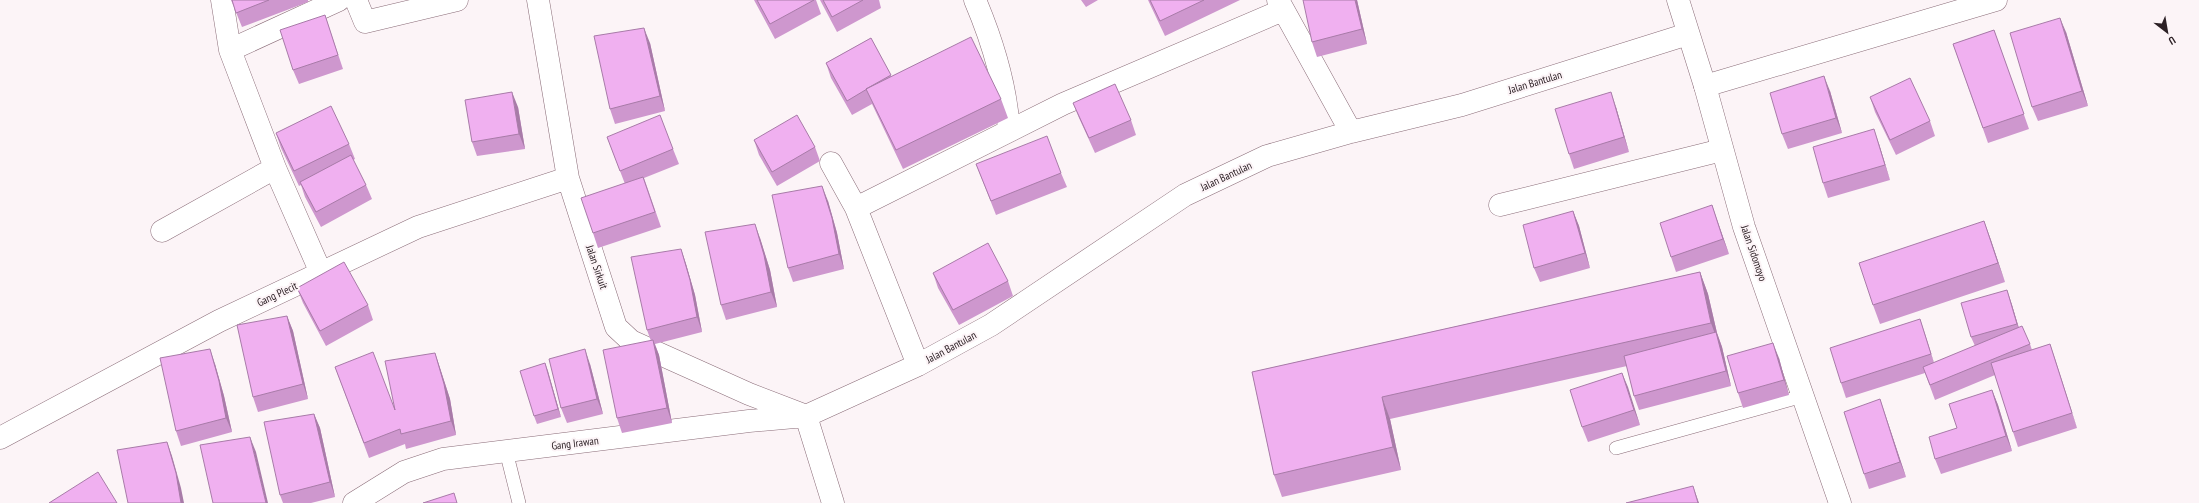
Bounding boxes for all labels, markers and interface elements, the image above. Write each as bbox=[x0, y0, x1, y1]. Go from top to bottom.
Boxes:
north arrow bbox=[2147, 12, 2187, 52]
text: U bbox=[2166, 33, 2178, 48]
street label: Jalan Bantulan bbox=[1506, 67, 1564, 97]
street label: Jalan Bantulan bbox=[1197, 158, 1254, 194]
street label: Jalan Sidomoyo bbox=[1738, 222, 1770, 283]
street label: Jalan Sirkuit bbox=[583, 242, 611, 291]
street label: Gang Plecit bbox=[255, 279, 299, 309]
street label: Jalan Bantulan bbox=[922, 328, 979, 367]
street label: Gang Irawan bbox=[551, 433, 600, 453]

